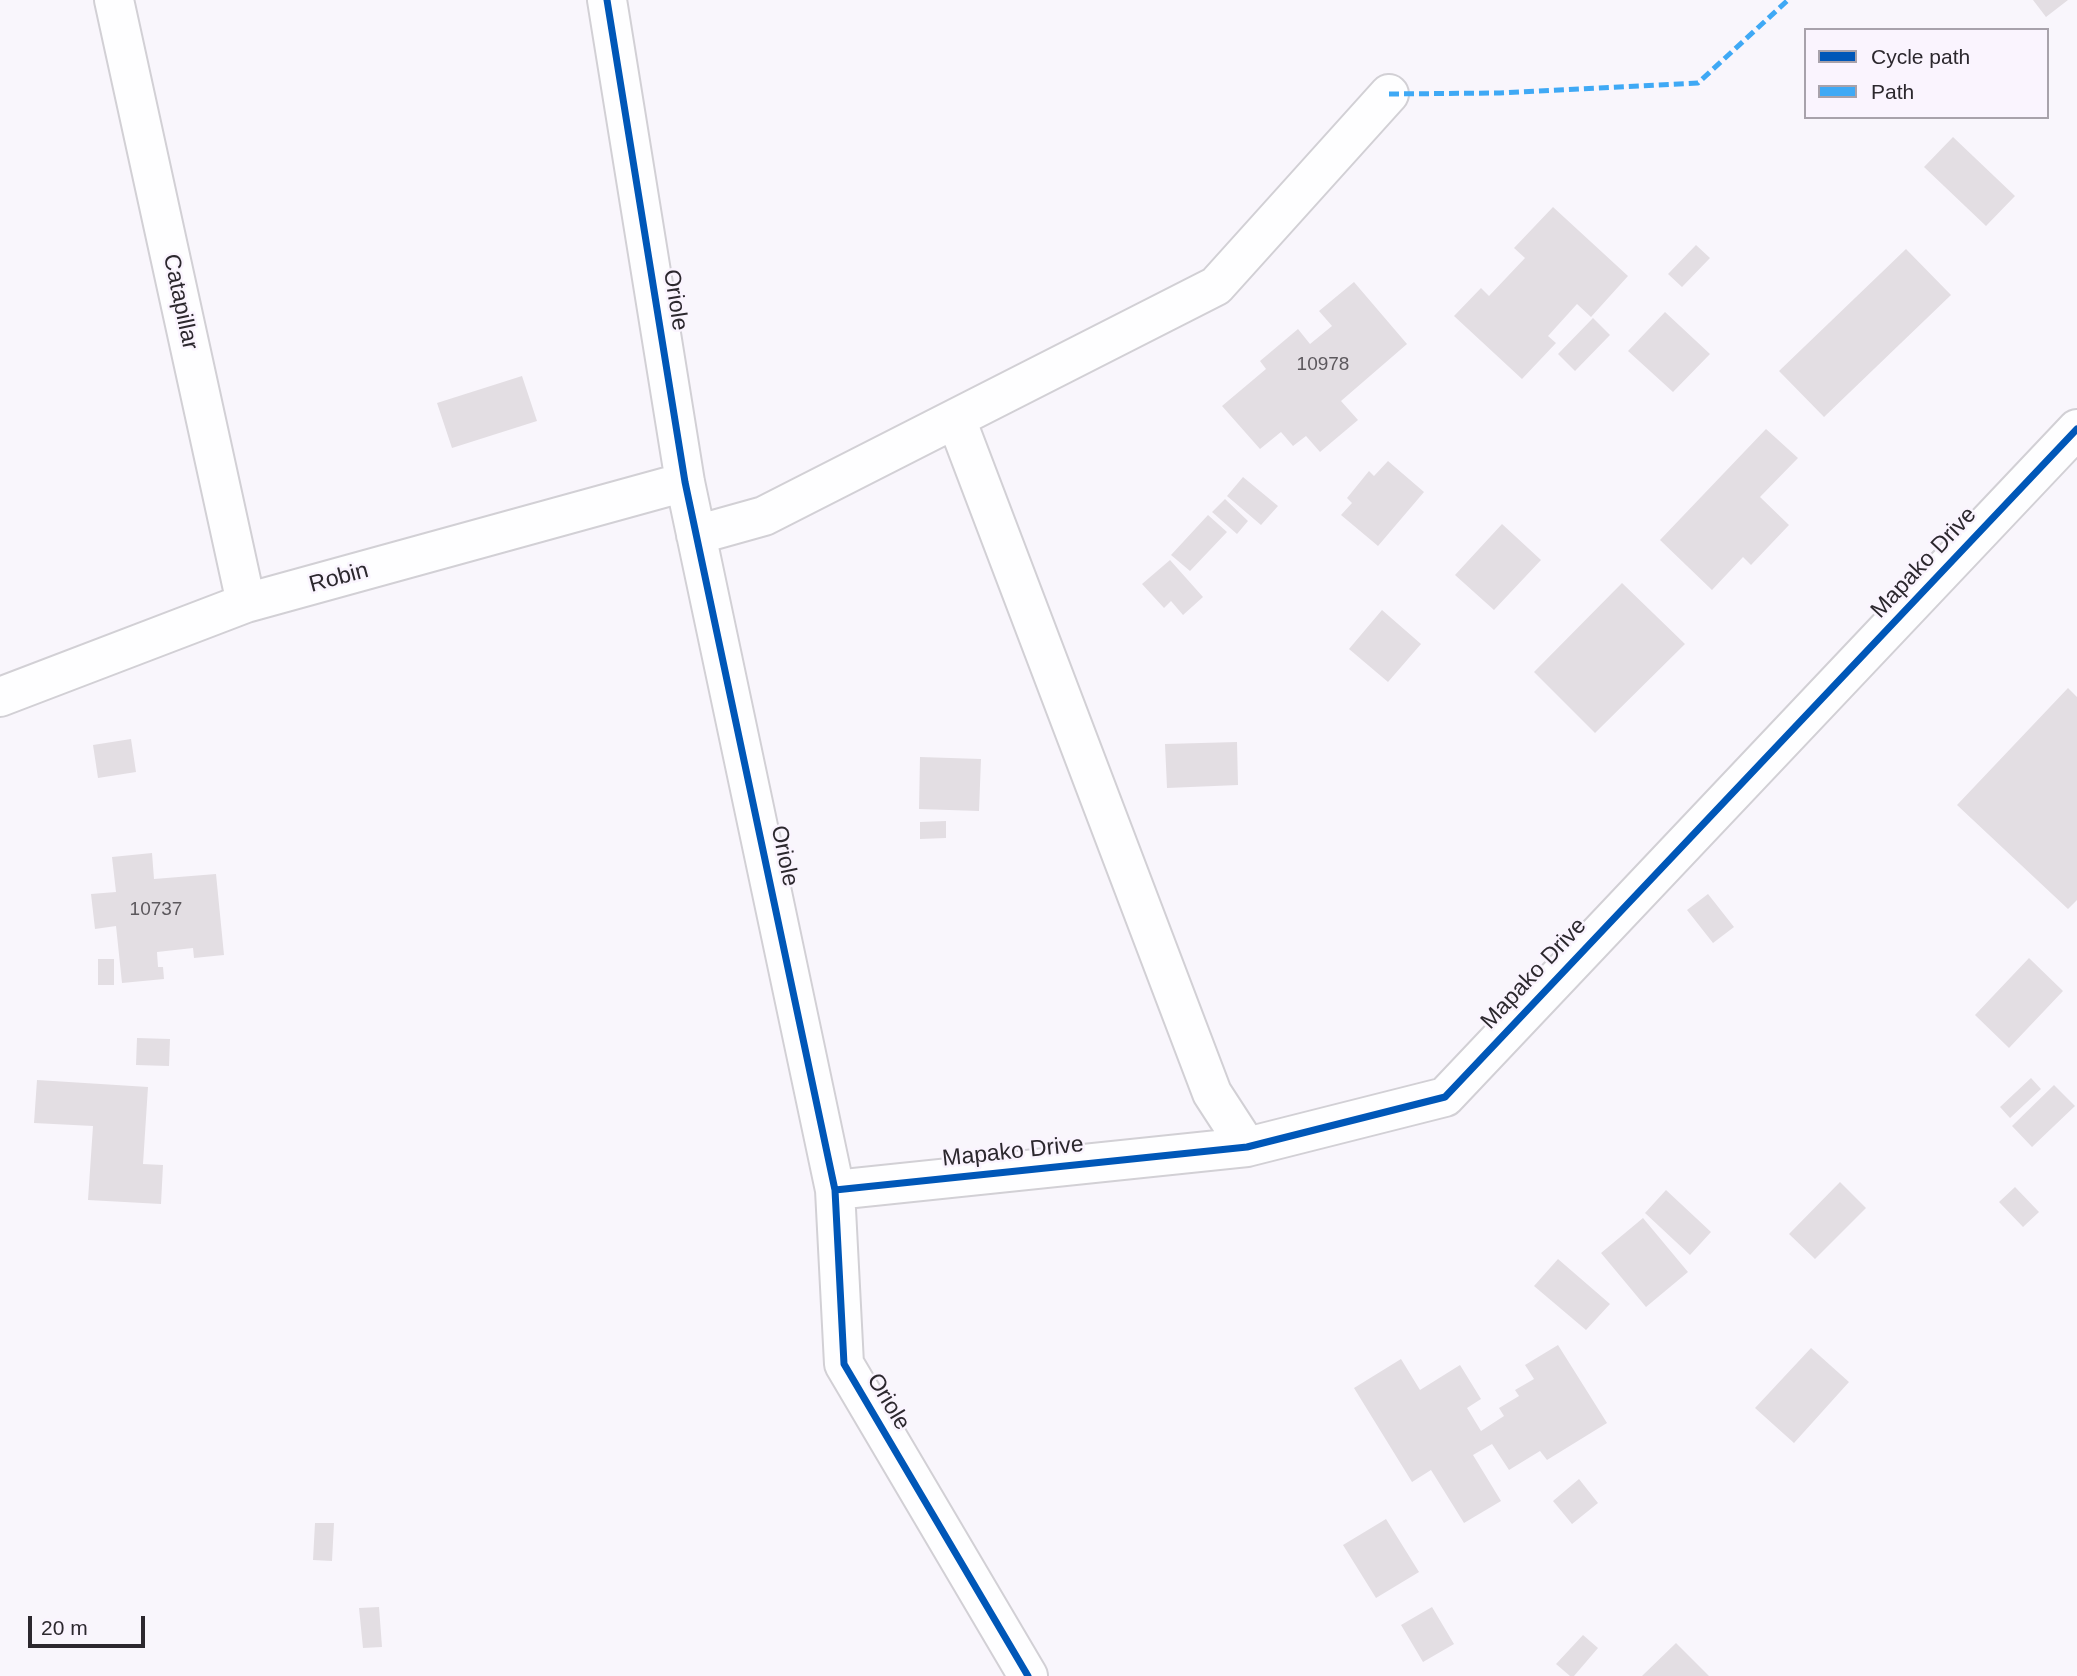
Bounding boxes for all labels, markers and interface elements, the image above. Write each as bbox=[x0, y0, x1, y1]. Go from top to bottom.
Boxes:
legend bbox=[1804, 28, 2049, 119]
text: Cycle path bbox=[1871, 45, 1970, 68]
text: Path bbox=[1871, 80, 1914, 103]
street label: Catapillar bbox=[156, 252, 204, 352]
street label: Oriole bbox=[657, 268, 693, 332]
house number: 10978 bbox=[1297, 354, 1349, 376]
street label: Mapako Drive bbox=[1866, 502, 1982, 624]
street label: Robin bbox=[306, 557, 372, 599]
street label: Oriole bbox=[764, 823, 804, 889]
house number: 10737 bbox=[130, 899, 182, 921]
street label: Mapako Drive bbox=[1476, 913, 1592, 1035]
street label: Mapako Drive bbox=[941, 1131, 1085, 1173]
street label: Oriole bbox=[860, 1369, 916, 1435]
scale bar bbox=[32, 1602, 149, 1646]
text: 20 m bbox=[41, 1616, 88, 1639]

